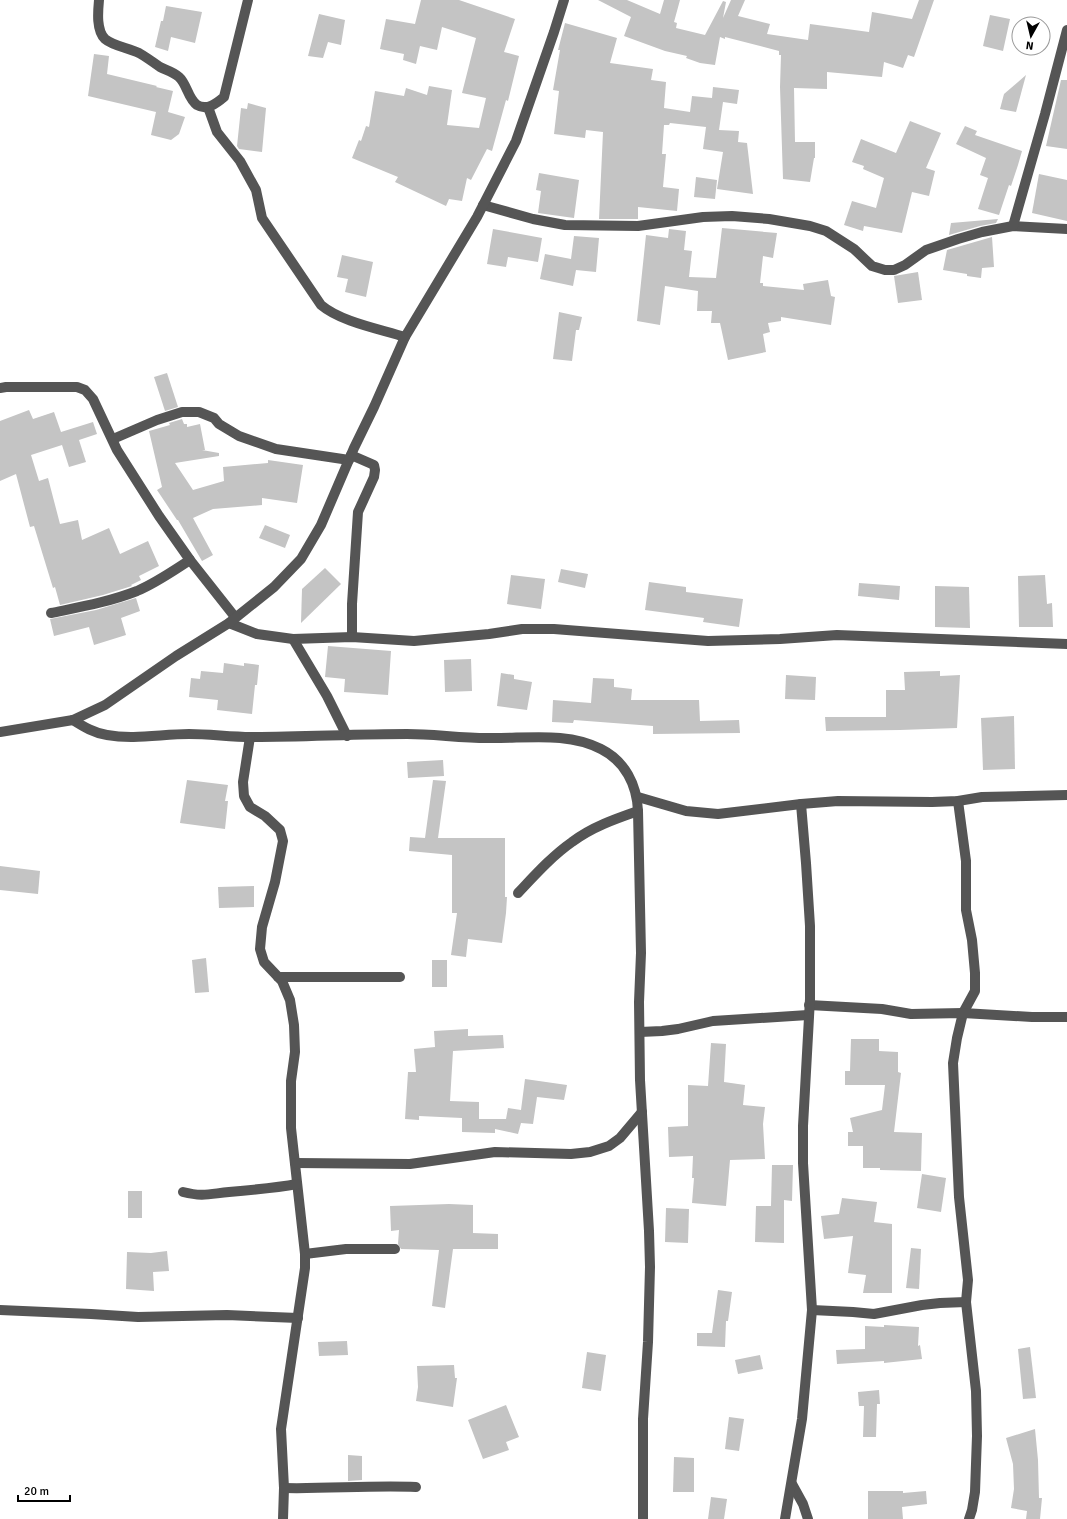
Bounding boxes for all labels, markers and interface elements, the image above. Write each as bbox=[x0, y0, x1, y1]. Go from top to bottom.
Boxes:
north arrow bbox=[1011, 16, 1051, 56]
text: N bbox=[1025, 38, 1034, 52]
scale bar bbox=[18, 1477, 70, 1503]
text: 20 m bbox=[24, 1484, 49, 1499]

